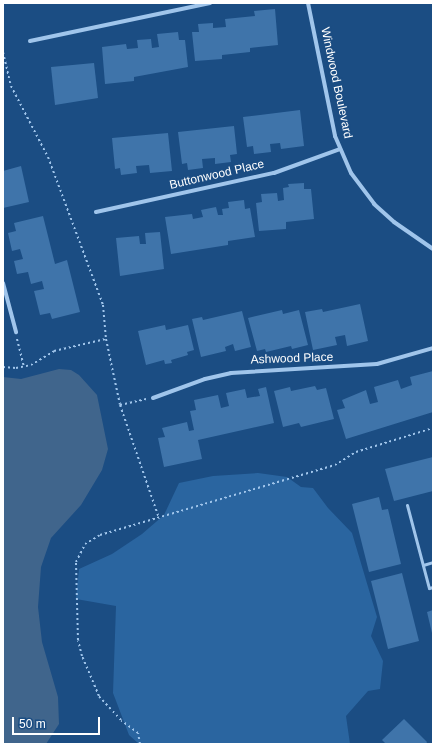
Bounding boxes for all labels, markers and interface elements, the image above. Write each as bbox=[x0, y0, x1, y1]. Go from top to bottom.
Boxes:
street label: Windwood Boulevard bbox=[317, 26, 355, 140]
street label: Buttonwood Place bbox=[168, 157, 266, 193]
street label: Ashwood Place bbox=[250, 350, 334, 368]
scale bar bbox=[14, 709, 102, 735]
text: 50 m bbox=[19, 717, 46, 731]

